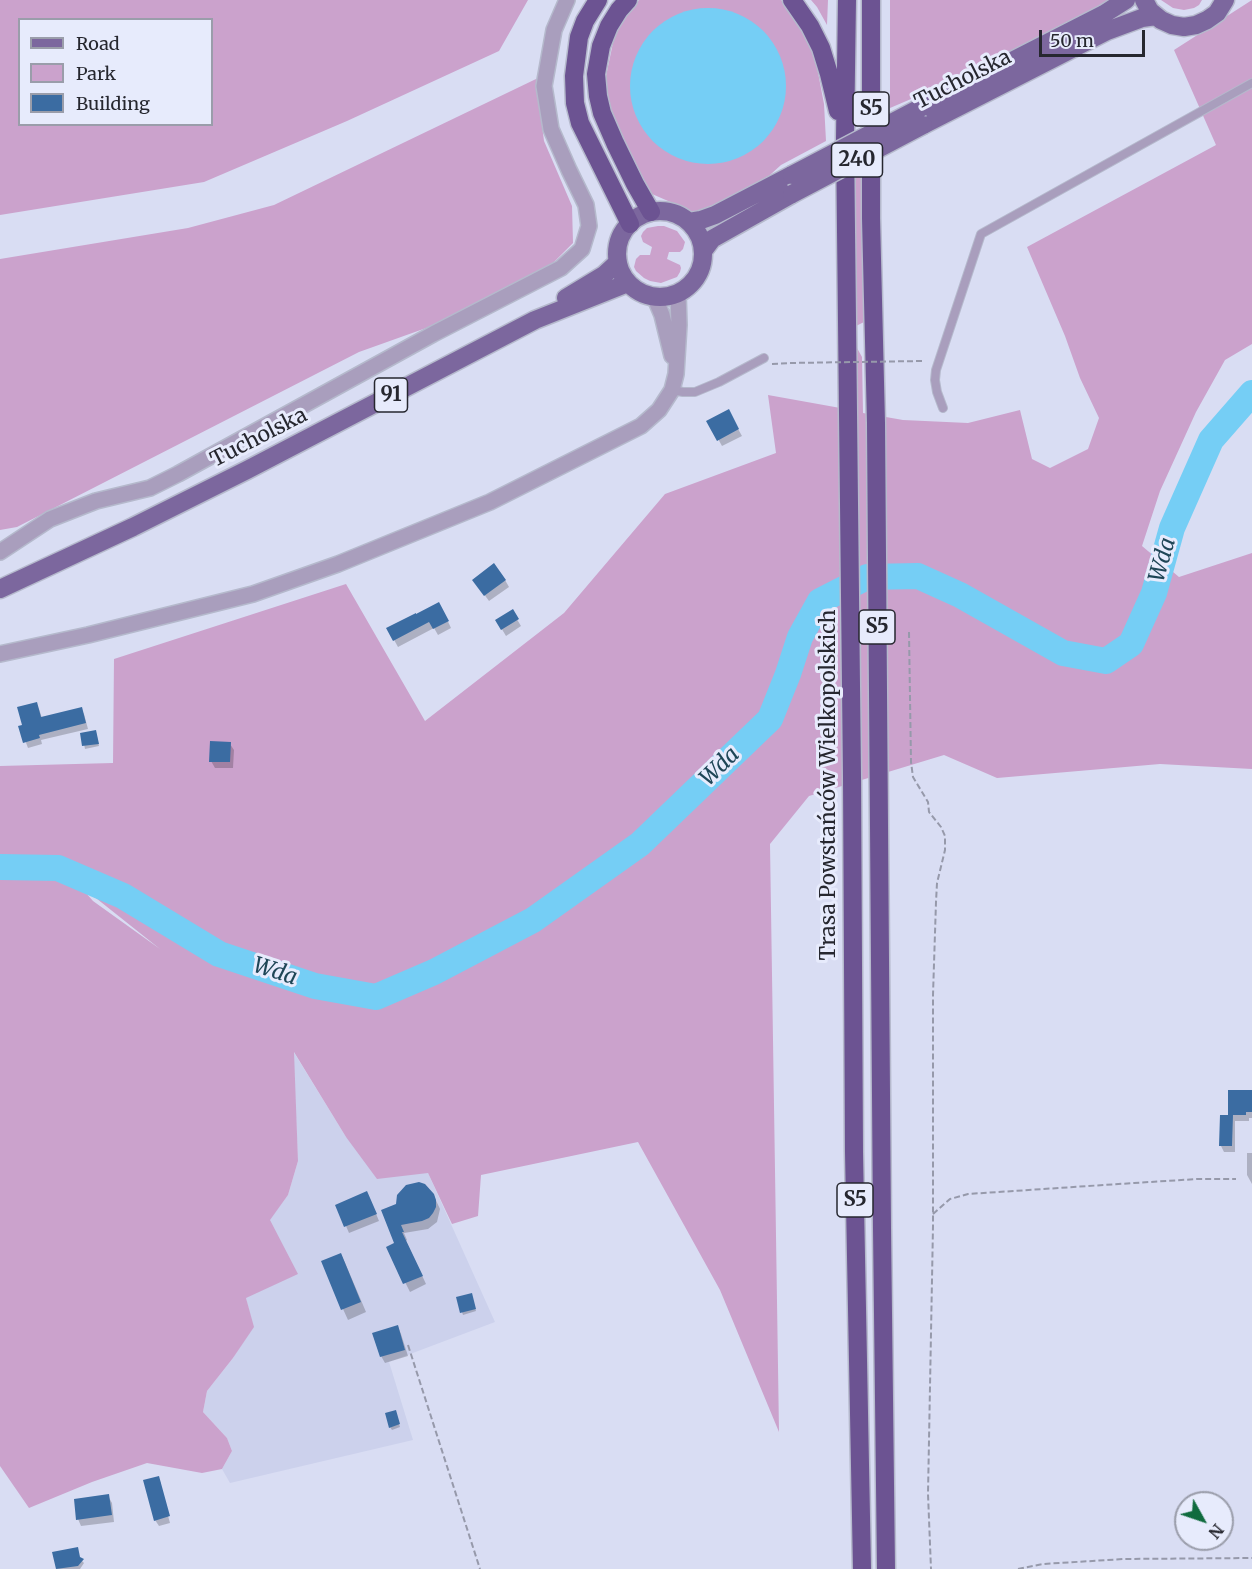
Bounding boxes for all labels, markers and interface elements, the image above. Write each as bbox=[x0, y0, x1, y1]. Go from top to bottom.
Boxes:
legend bbox=[18, 18, 213, 126]
scale bar bbox=[1042, 18, 1148, 56]
text: 50 m bbox=[1050, 29, 1094, 52]
text: Road bbox=[76, 32, 120, 55]
street label: Tucholska bbox=[910, 45, 1016, 115]
text: Park bbox=[76, 62, 116, 85]
text: Building bbox=[76, 92, 150, 115]
road number: S5 bbox=[853, 92, 889, 126]
road number: 240 bbox=[832, 143, 882, 177]
road number: 91 bbox=[374, 378, 408, 412]
street label: Tucholska bbox=[206, 403, 312, 473]
water label: Wda bbox=[1144, 535, 1182, 585]
street label: Trasa Powstańców Wielkopolskich bbox=[816, 610, 842, 960]
road number: S5 bbox=[859, 610, 895, 644]
water label: Wda bbox=[695, 742, 745, 792]
water label: Wda bbox=[250, 953, 300, 991]
road number: S5 bbox=[837, 1183, 873, 1217]
north arrow bbox=[1174, 1491, 1234, 1551]
text: N bbox=[1205, 1520, 1228, 1543]

